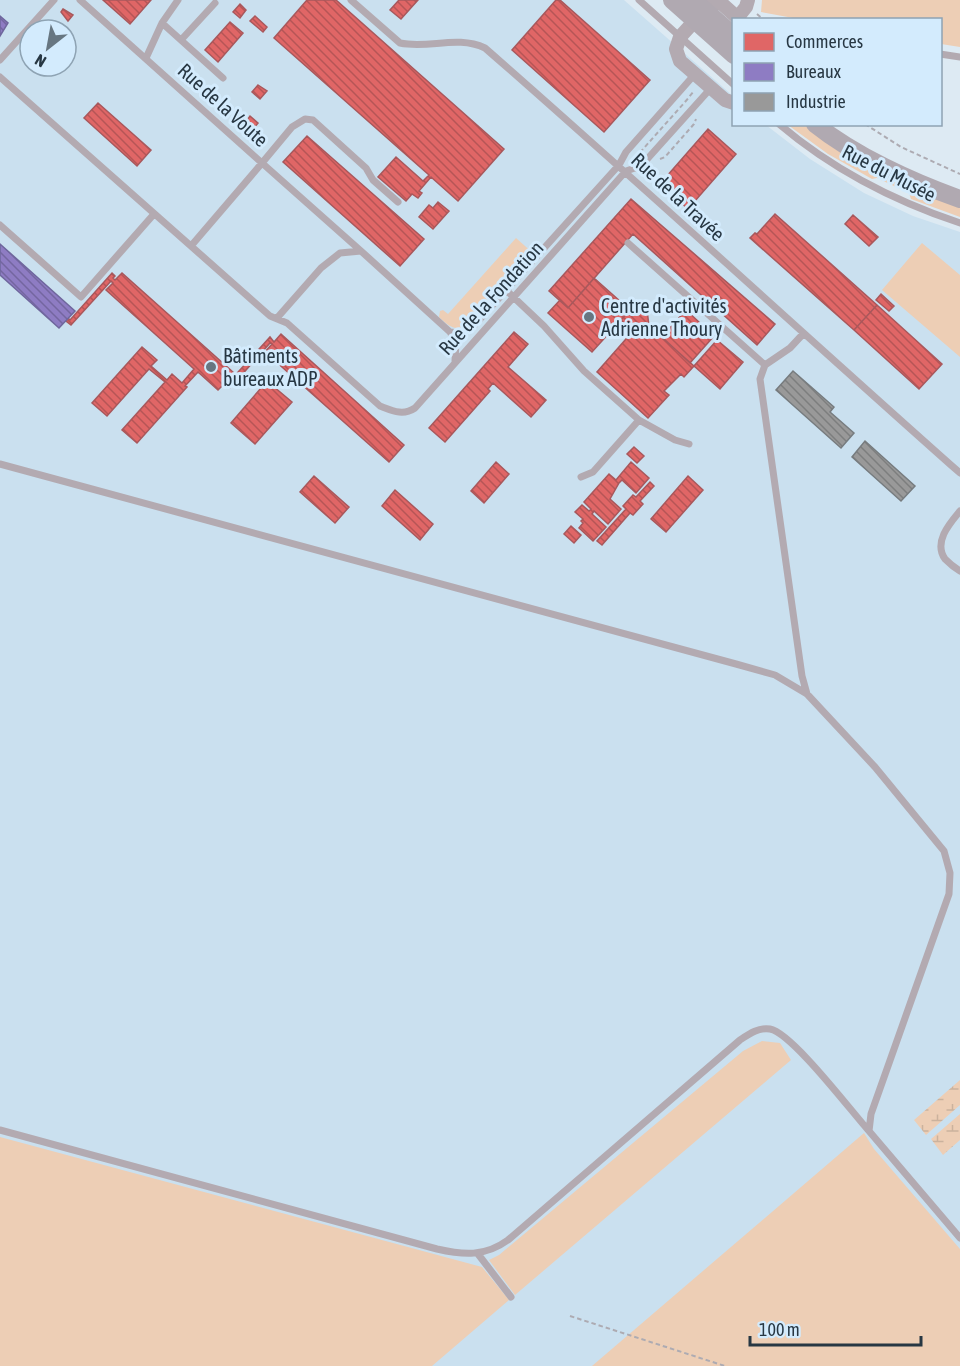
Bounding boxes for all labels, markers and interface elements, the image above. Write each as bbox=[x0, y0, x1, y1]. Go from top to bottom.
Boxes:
north arrow bbox=[18, 18, 78, 78]
legend bbox=[732, 18, 942, 126]
text: Commerces bbox=[786, 31, 863, 52]
text: N bbox=[32, 51, 49, 71]
street label: Rue de la Voute bbox=[174, 58, 273, 151]
text: Bureaux bbox=[786, 61, 841, 82]
text: Industrie bbox=[786, 91, 846, 112]
street label: Rue du Musée bbox=[839, 139, 940, 206]
street label: Rue de la Travée bbox=[627, 148, 730, 245]
street label: Rue de la Fondation bbox=[434, 236, 548, 359]
place label: Centre d'activités Adrienne Thoury bbox=[601, 294, 727, 340]
marker: Centre d'activités Adrienne Thoury bbox=[582, 310, 596, 324]
place label: Bâtiments bureaux ADP bbox=[223, 344, 318, 390]
marker: Bâtiments bureaux ADP bbox=[204, 360, 218, 374]
scale bar bbox=[750, 1309, 921, 1347]
text: 100 m bbox=[759, 1319, 800, 1340]

